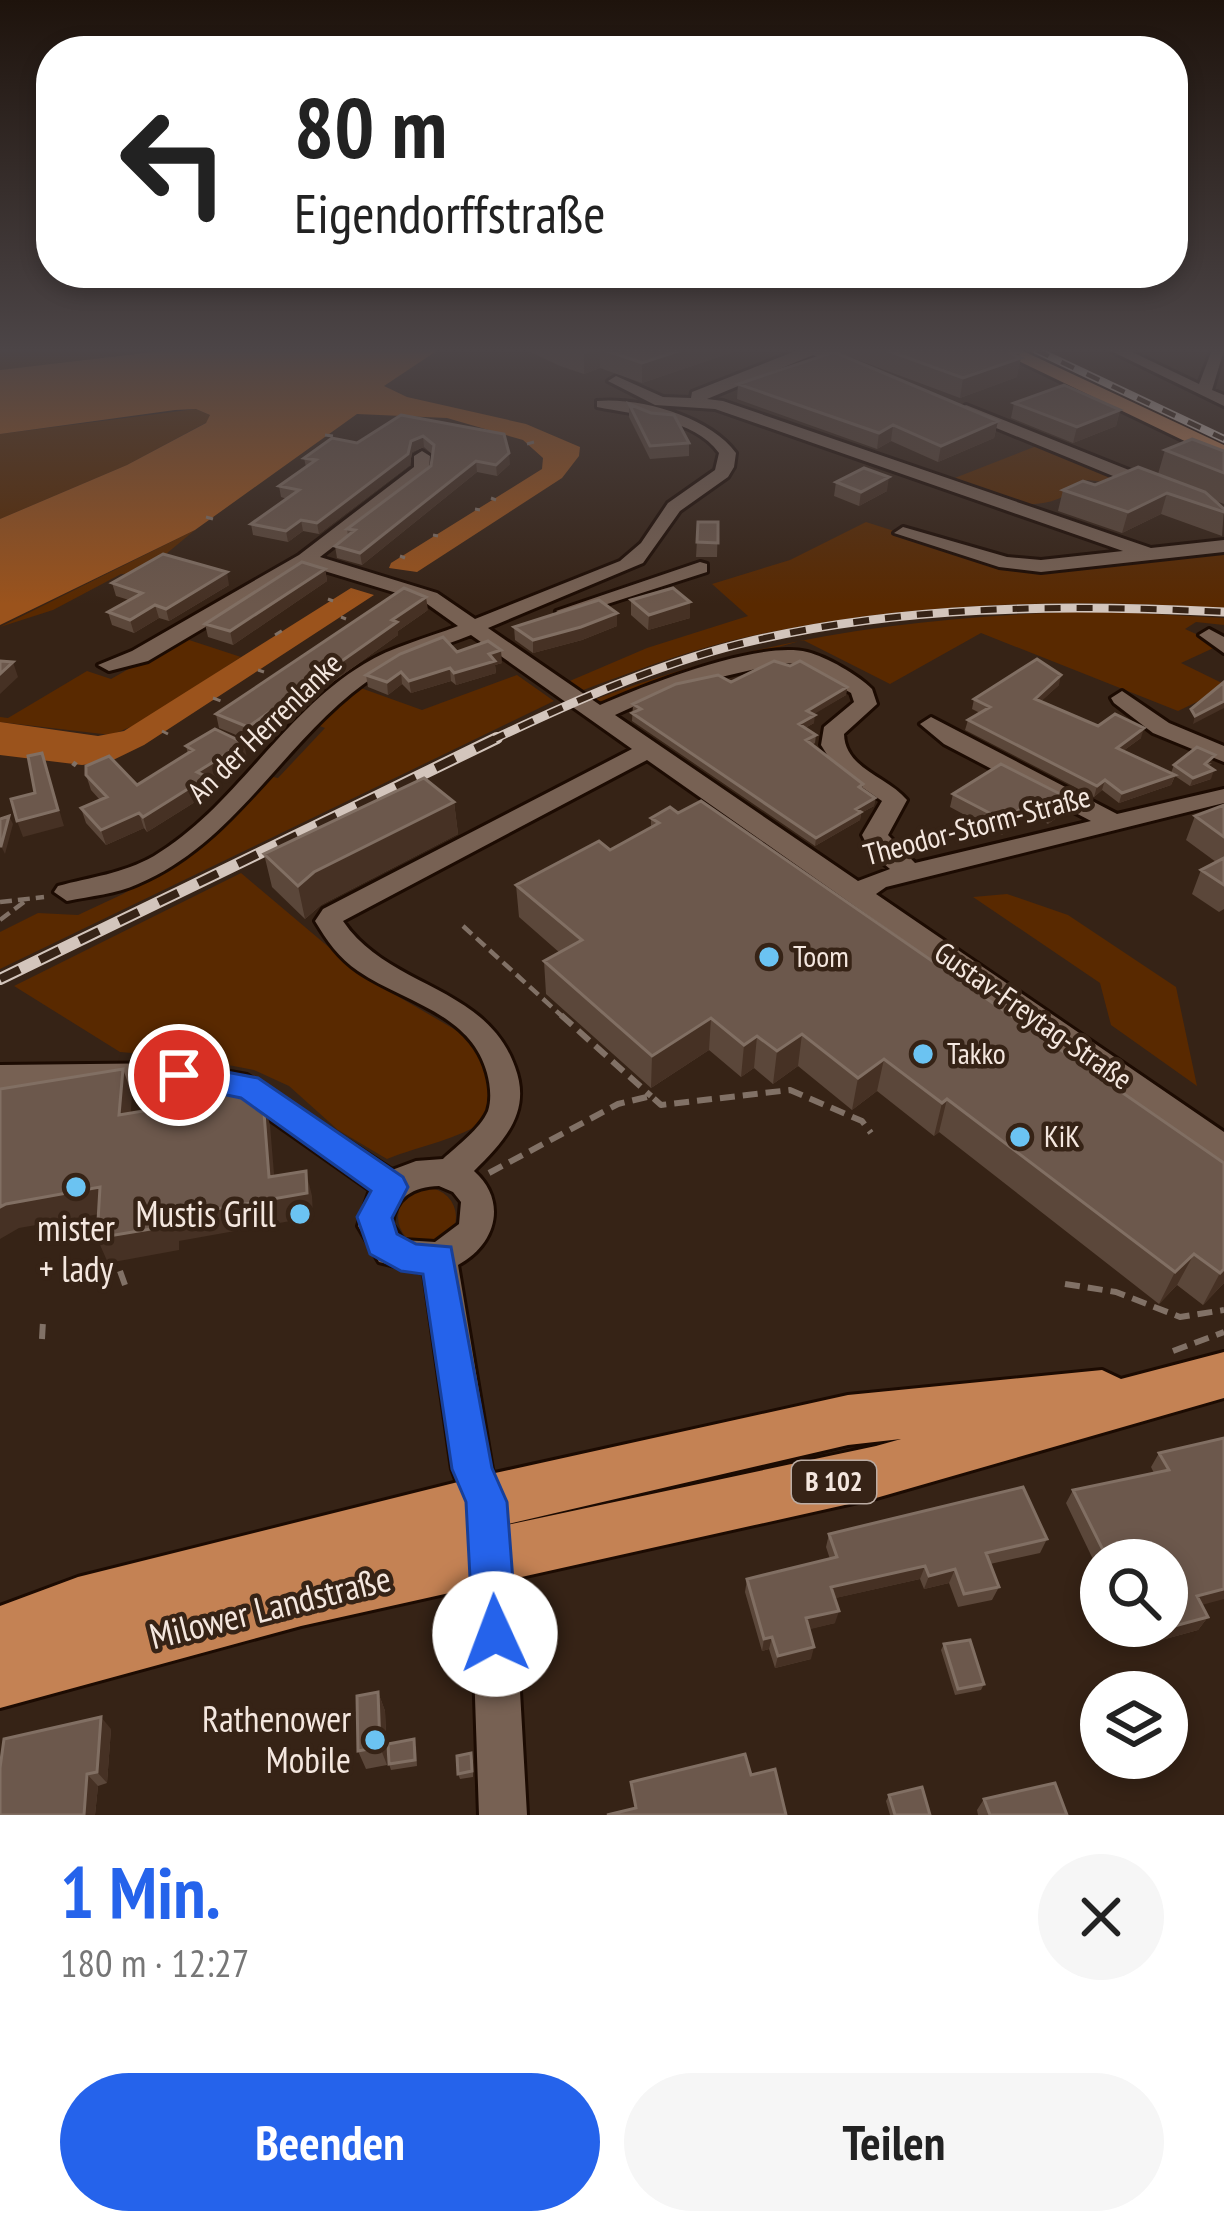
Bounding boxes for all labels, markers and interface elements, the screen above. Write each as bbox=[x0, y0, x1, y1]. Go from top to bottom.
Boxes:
text: 80 m bbox=[294, 72, 447, 181]
icon: left bbox=[96, 84, 252, 240]
text: Eigendorffstraße bbox=[294, 178, 606, 248]
street label: An der Herrenlanke bbox=[178, 643, 349, 810]
street label: Theodor-Storm-Straße bbox=[859, 776, 1094, 874]
street label: Gustav-Freytag-Straße bbox=[927, 932, 1140, 1097]
place label: Toom bbox=[793, 936, 849, 975]
marker: Toom bbox=[756, 944, 782, 970]
pin bbox=[128, 1024, 230, 1126]
place label: Takko bbox=[947, 1033, 1006, 1072]
marker: Takko bbox=[910, 1041, 936, 1067]
icon: arrive bbox=[146, 1042, 212, 1108]
place label: KiK bbox=[1044, 1116, 1080, 1155]
marker: KiK bbox=[1007, 1124, 1033, 1150]
marker: mister + lady bbox=[63, 1174, 89, 1200]
place label: Mustis Grill bbox=[136, 1190, 277, 1237]
marker: Mustis Grill bbox=[287, 1201, 313, 1227]
place label: mister + lady bbox=[37, 1204, 115, 1292]
road number: B 102 bbox=[792, 1461, 876, 1503]
map controls bbox=[1080, 1539, 1188, 1779]
button: search bbox=[1080, 1539, 1188, 1647]
street label: Milower Landstraße bbox=[145, 1554, 395, 1659]
position arrow bbox=[432, 1571, 558, 1697]
button: layers bbox=[1080, 1671, 1188, 1779]
place label: Rathenower Mobile bbox=[202, 1695, 351, 1783]
marker: Rathenower Mobile bbox=[362, 1727, 388, 1753]
text: 1 Min. bbox=[60, 1845, 221, 1938]
button: close bbox=[1038, 1854, 1164, 1980]
text: 180 m · 12:27 bbox=[60, 1937, 249, 1988]
button: Beenden bbox=[60, 2073, 600, 2211]
button: Teilen bbox=[624, 2073, 1164, 2211]

